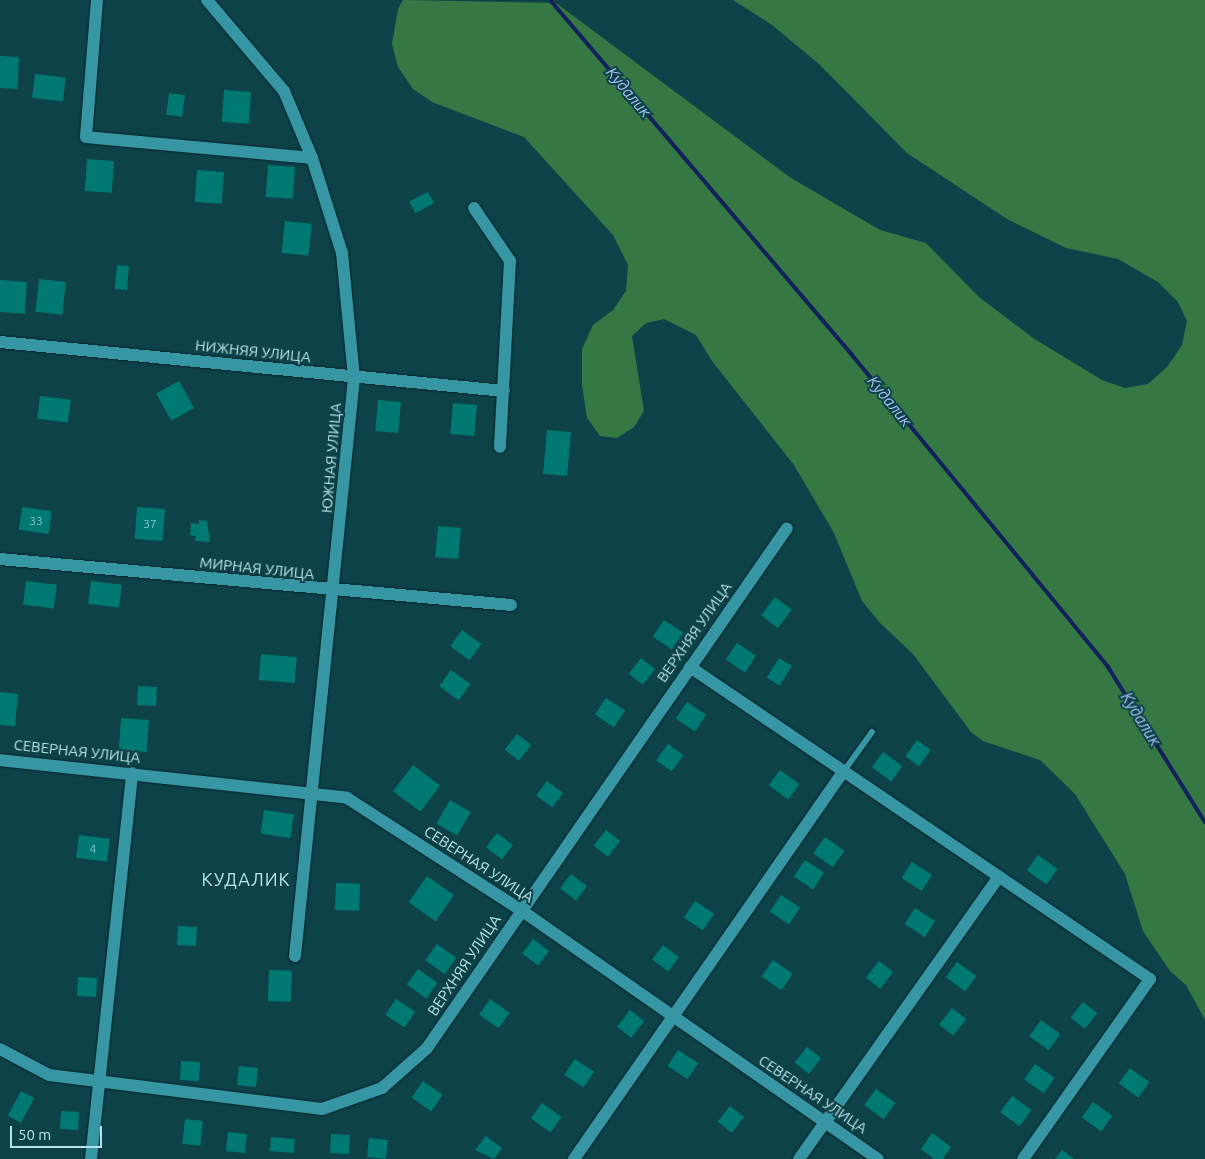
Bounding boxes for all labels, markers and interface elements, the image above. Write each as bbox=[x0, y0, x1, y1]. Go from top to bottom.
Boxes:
water label: Кудалик bbox=[602, 63, 656, 121]
street label: НИЖНЯЯ УЛИЦА bbox=[194, 336, 312, 366]
water label: Кудалик bbox=[864, 372, 916, 430]
street label: ЮЖНАЯ УЛИЦА bbox=[317, 402, 345, 514]
house number: 33 bbox=[29, 514, 43, 528]
house number: 37 bbox=[143, 517, 157, 531]
street label: МИРНАЯ УЛИЦА bbox=[199, 553, 315, 583]
street label: ВЕРХНЯЯ УЛИЦА bbox=[653, 578, 735, 686]
water label: Кудалик bbox=[1117, 688, 1165, 750]
street label: СЕВЕРНАЯ УЛИЦА bbox=[13, 735, 141, 767]
street label: СЕВЕРНАЯ УЛИЦА bbox=[421, 822, 537, 906]
house number: 4 bbox=[90, 842, 96, 856]
district label: КУДАЛИК bbox=[201, 868, 291, 890]
street label: ВЕРХНЯЯ УЛИЦА bbox=[424, 911, 504, 1019]
street label: СЕВЕРНАЯ УЛИЦА bbox=[755, 1051, 871, 1137]
scale bar bbox=[12, 1116, 105, 1148]
text: 50 m bbox=[18, 1126, 51, 1143]

